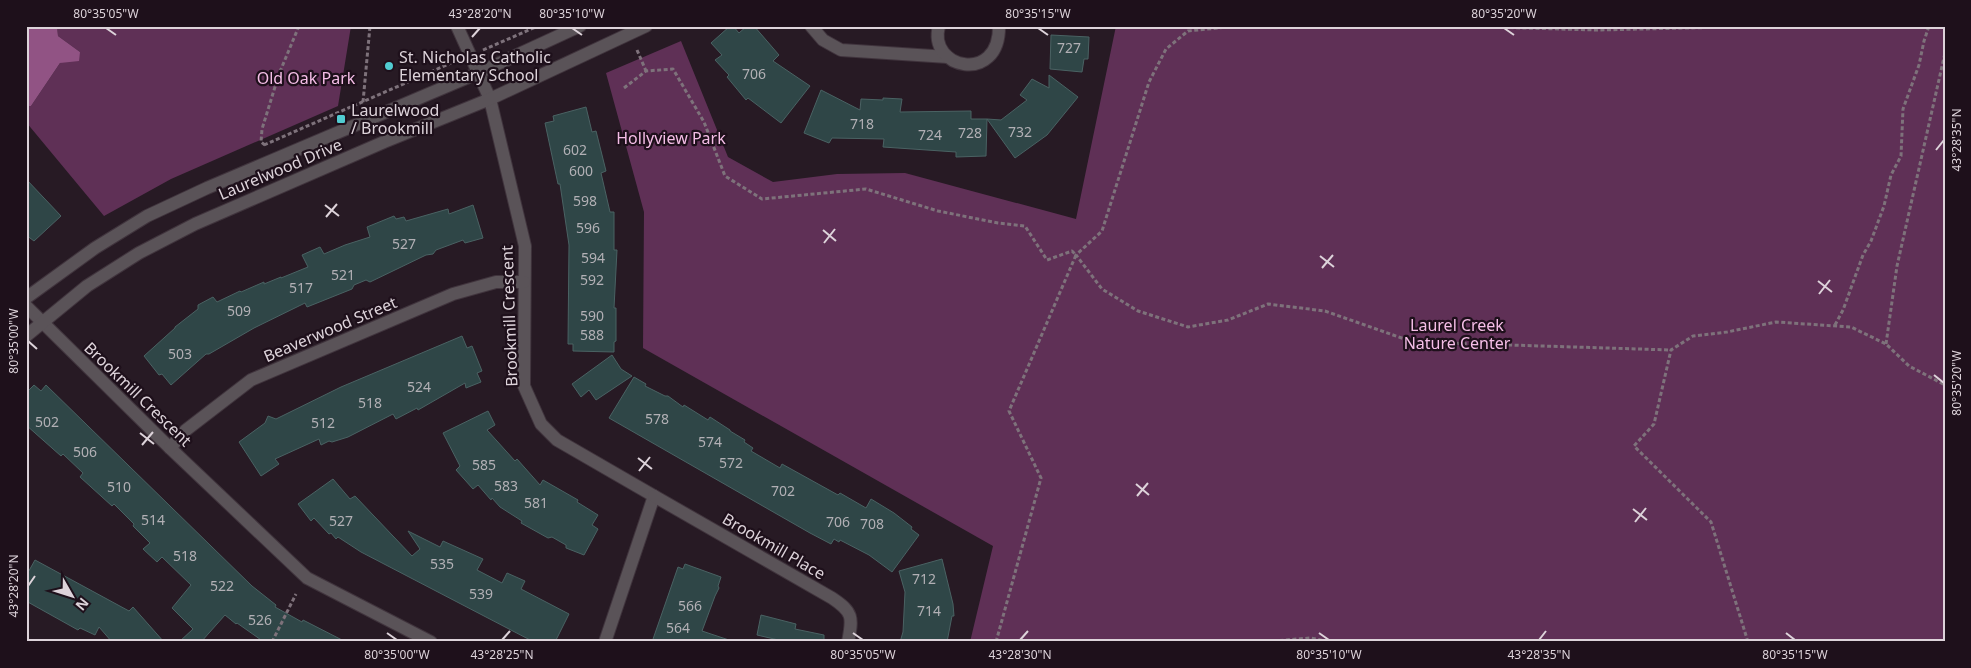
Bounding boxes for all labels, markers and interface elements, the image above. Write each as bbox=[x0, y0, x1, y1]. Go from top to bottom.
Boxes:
text: 80°35'05"W bbox=[73, 5, 139, 22]
text: 43°28'20"N bbox=[448, 5, 512, 22]
text: 80°35'10"W bbox=[539, 5, 605, 22]
text: 80°35'15"W bbox=[1005, 5, 1071, 22]
text: 80°35'20"W bbox=[1471, 5, 1537, 22]
house number: 727 bbox=[1057, 38, 1081, 57]
place label: St. Nicholas Catholic Elementary School bbox=[399, 46, 551, 86]
marker: St. Nicholas Catholic Elementary School bbox=[383, 60, 395, 72]
house number: 706 bbox=[742, 64, 766, 83]
park label: Old Oak Park bbox=[257, 67, 356, 89]
place label: Laurelwood / Brookmill bbox=[351, 99, 439, 139]
text: 43°28'35"N bbox=[1948, 108, 1965, 172]
marker: Laurelwood / Brookmill bbox=[335, 113, 347, 125]
house number: 718 bbox=[850, 114, 874, 133]
house number: 732 bbox=[1008, 122, 1032, 141]
house number: 728 bbox=[958, 123, 982, 142]
house number: 724 bbox=[918, 125, 942, 144]
park label: Hollyview Park bbox=[616, 127, 726, 149]
street label: Laurelwood Drive bbox=[215, 133, 345, 205]
house number: 602 bbox=[563, 140, 587, 159]
house number: 600 bbox=[569, 161, 593, 180]
house number: 598 bbox=[573, 191, 597, 210]
house number: 596 bbox=[576, 218, 600, 237]
house number: 527 bbox=[392, 234, 416, 253]
street label: Brookmill Crescent bbox=[496, 245, 522, 387]
house number: 594 bbox=[581, 248, 605, 267]
house number: 521 bbox=[331, 265, 355, 284]
house number: 592 bbox=[580, 270, 604, 289]
house number: 517 bbox=[289, 278, 313, 297]
street label: Beaverwood Street bbox=[260, 291, 400, 367]
house number: 509 bbox=[227, 301, 251, 320]
house number: 590 bbox=[580, 306, 604, 325]
text: 80°35'00"W bbox=[5, 308, 22, 374]
park label: Laurel Creek Nature Center bbox=[1404, 314, 1511, 354]
house number: 588 bbox=[580, 325, 604, 344]
street label: Brookmill Crescent bbox=[79, 337, 197, 451]
house number: 503 bbox=[168, 344, 192, 363]
text: 80°35'20"W bbox=[1948, 350, 1965, 416]
house number: 524 bbox=[407, 377, 431, 396]
house number: 518 bbox=[358, 393, 382, 412]
house number: 578 bbox=[645, 409, 669, 428]
house number: 502 bbox=[35, 412, 59, 431]
house number: 512 bbox=[311, 413, 335, 432]
house number: 574 bbox=[698, 432, 722, 451]
house number: 506 bbox=[73, 442, 97, 461]
house number: 572 bbox=[719, 453, 743, 472]
house number: 585 bbox=[472, 455, 496, 474]
house number: 583 bbox=[494, 476, 518, 495]
house number: 510 bbox=[107, 477, 131, 496]
house number: 702 bbox=[771, 481, 795, 500]
house number: 581 bbox=[524, 493, 548, 512]
street label: Brookmill Place bbox=[718, 508, 830, 584]
house number: 514 bbox=[141, 510, 165, 529]
house number: 527 bbox=[329, 511, 353, 530]
house number: 706 bbox=[826, 512, 850, 531]
house number: 708 bbox=[860, 514, 884, 533]
house number: 518 bbox=[173, 546, 197, 565]
text: 43°28'20"N bbox=[5, 554, 22, 618]
house number: 535 bbox=[430, 554, 454, 573]
house number: 712 bbox=[912, 569, 936, 588]
north arrow bbox=[48, 570, 98, 620]
house number: 522 bbox=[210, 576, 234, 595]
house number: 539 bbox=[469, 584, 493, 603]
text: N bbox=[72, 594, 93, 615]
house number: 566 bbox=[678, 596, 702, 615]
house number: 714 bbox=[917, 601, 941, 620]
house number: 526 bbox=[248, 610, 272, 629]
house number: 564 bbox=[666, 618, 690, 637]
text: 80°35'00"W bbox=[364, 646, 430, 663]
text: 43°28'25"N bbox=[470, 646, 534, 663]
text: 80°35'05"W bbox=[830, 646, 896, 663]
text: 43°28'30"N bbox=[988, 646, 1052, 663]
text: 80°35'10"W bbox=[1296, 646, 1362, 663]
text: 43°28'35"N bbox=[1507, 646, 1571, 663]
text: 80°35'15"W bbox=[1762, 646, 1828, 663]

